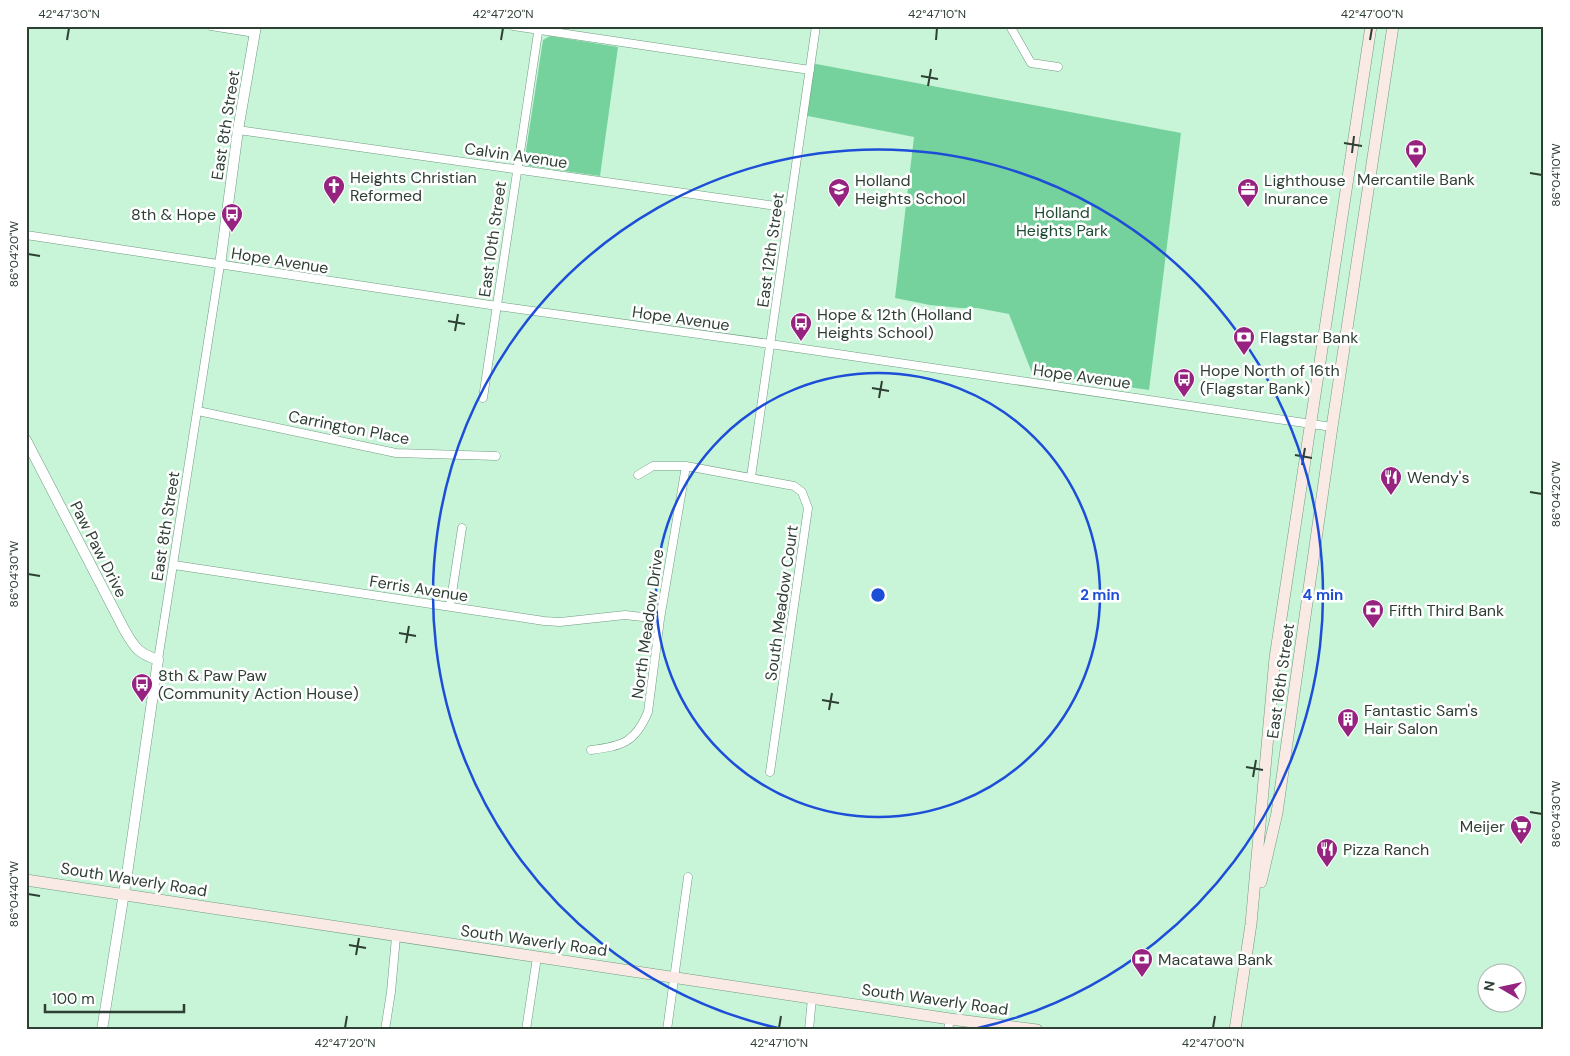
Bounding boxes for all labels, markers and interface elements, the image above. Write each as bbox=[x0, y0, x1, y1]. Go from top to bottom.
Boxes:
text: 42°47'30"N bbox=[38, 6, 100, 22]
text: 42°47'20"N bbox=[472, 6, 534, 22]
text: 42°47'10"N bbox=[908, 6, 966, 22]
text: 42°47'00"N bbox=[1341, 6, 1403, 22]
street label: East 8th Street bbox=[206, 69, 245, 181]
street label: Calvin Avenue bbox=[463, 138, 569, 173]
bank icon: Mercantile Bank bbox=[1404, 138, 1428, 169]
text: 86°04'10"W bbox=[1548, 143, 1564, 207]
place label: Heights Christian Reformed bbox=[350, 167, 477, 206]
place label: Mercantile Bank bbox=[1357, 169, 1475, 190]
place label: Holland Heights School bbox=[855, 170, 966, 209]
place label: Lighthouse Inurance bbox=[1264, 170, 1346, 209]
church icon: Heights Christian Reformed bbox=[322, 174, 346, 205]
school or university icon: Holland Heights School bbox=[827, 177, 851, 208]
office icon: Lighthouse Inurance bbox=[1236, 177, 1260, 208]
street label: East 10th Street bbox=[474, 180, 511, 298]
street label: East 12th Street bbox=[752, 192, 789, 309]
bus stop icon: 8th & Hope bbox=[220, 202, 244, 233]
park label: Holland Heights Park bbox=[1016, 202, 1108, 241]
place label: 8th & Hope bbox=[131, 204, 216, 225]
text: 86°04'20"W bbox=[6, 220, 22, 287]
street label: Hope Avenue bbox=[230, 242, 330, 279]
street label: Hope Avenue bbox=[631, 301, 731, 336]
place label: Hope & 12th (Holland Heights School) bbox=[817, 304, 972, 343]
bus stop icon: Hope & 12th (Holland Heights School) bbox=[789, 311, 813, 342]
bank icon: Flagstar Bank bbox=[1232, 325, 1256, 356]
place label: Flagstar Bank bbox=[1260, 327, 1358, 348]
street label: Hope Avenue bbox=[1032, 359, 1132, 394]
place label: Hope North of 16th (Flagstar Bank) bbox=[1200, 360, 1340, 399]
bus stop icon: Hope North of 16th (Flagstar Bank) bbox=[1172, 367, 1196, 398]
street label: Carrington Place bbox=[287, 405, 411, 450]
text: 86°04'20"W bbox=[1548, 460, 1564, 527]
restaurant icon: Wendy's bbox=[1379, 465, 1403, 496]
place label: Wendy's bbox=[1407, 467, 1469, 488]
street label: East 8th Street bbox=[146, 470, 185, 582]
street label: Paw Paw Drive bbox=[65, 497, 132, 601]
street label: South Meadow Court bbox=[760, 524, 803, 682]
text: 86°04'30"W bbox=[6, 540, 22, 607]
street label: North Meadow Drive bbox=[627, 548, 668, 700]
street label: Ferris Avenue bbox=[368, 570, 470, 607]
text: 2 min bbox=[1080, 585, 1120, 605]
text: 4 min bbox=[1303, 585, 1343, 605]
centre of rings bbox=[869, 586, 887, 604]
bank icon: Fifth Third Bank bbox=[1361, 598, 1385, 629]
place label: Fifth Third Bank bbox=[1389, 600, 1504, 621]
street label: East 16th Street bbox=[1262, 622, 1299, 740]
place label: 8th & Paw Paw (Community Action House) bbox=[158, 665, 359, 704]
bus stop icon: 8th & Paw Paw (Community Action House) bbox=[130, 672, 154, 703]
place label: Fantastic Sam's Hair Salon bbox=[1364, 700, 1478, 739]
building icon: Fantastic Sam's Hair Salon bbox=[1336, 707, 1360, 738]
text: 86°04'30"W bbox=[1548, 780, 1564, 847]
supermarket icon: Meijer bbox=[1509, 814, 1533, 845]
place label: Meijer bbox=[1460, 816, 1505, 837]
restaurant icon: Pizza Ranch bbox=[1315, 837, 1339, 868]
place label: Pizza Ranch bbox=[1343, 839, 1429, 860]
street label: South Waverly Road bbox=[59, 858, 209, 901]
text: 86°04'40"W bbox=[6, 860, 22, 927]
street label: South Waverly Road bbox=[459, 920, 609, 961]
bank icon: Macatawa Bank bbox=[1130, 947, 1154, 978]
place label: Macatawa Bank bbox=[1158, 949, 1273, 970]
north arrow bbox=[1478, 964, 1528, 1014]
street label: South Waverly Road bbox=[860, 979, 1010, 1020]
text: N bbox=[1479, 980, 1499, 992]
scale bar bbox=[45, 981, 184, 1013]
text: 100 m bbox=[52, 989, 95, 1009]
text: 42°47'20"N bbox=[314, 1035, 376, 1051]
text: 42°47'10"N bbox=[750, 1035, 808, 1051]
text: 42°47'00"N bbox=[1182, 1035, 1244, 1051]

